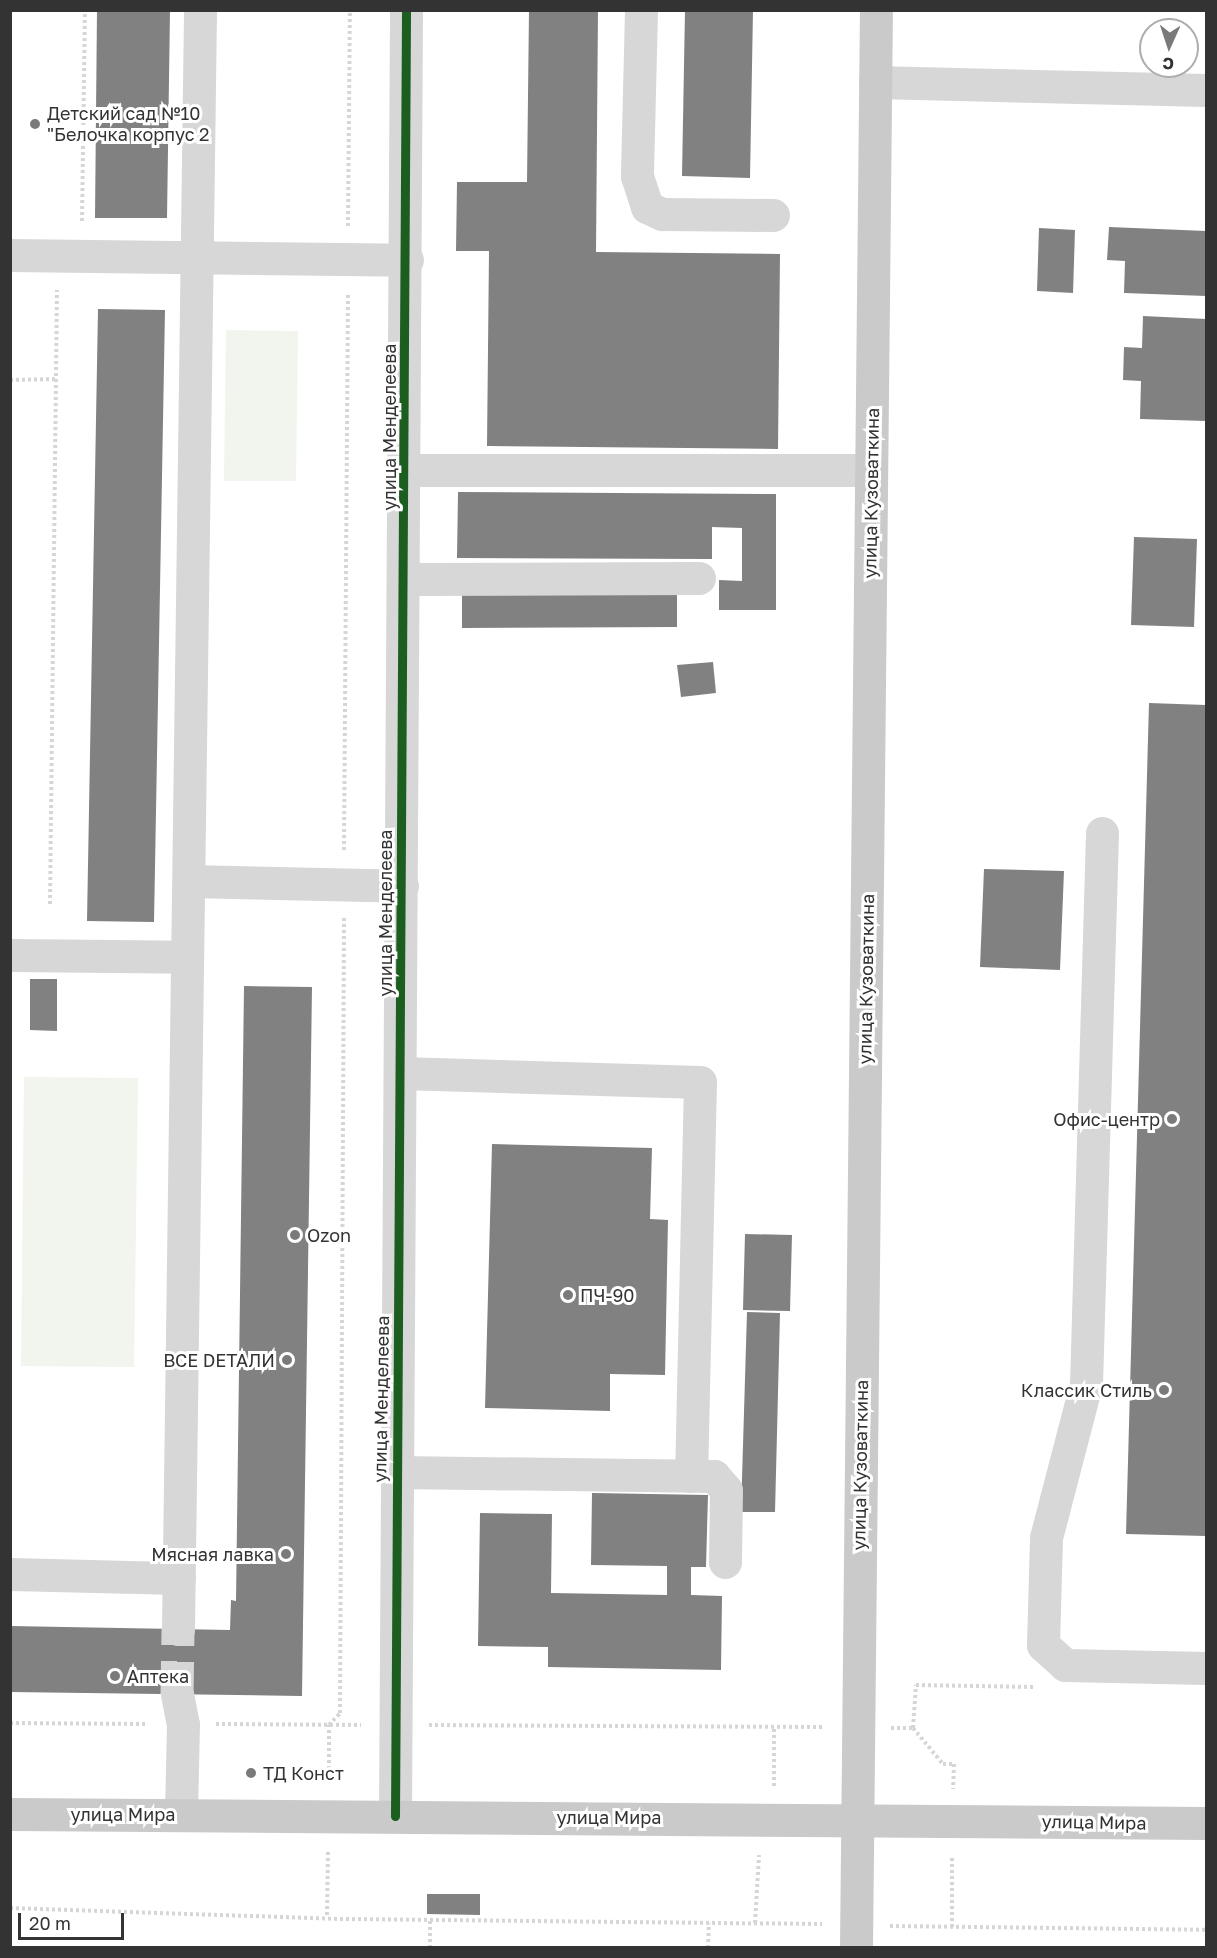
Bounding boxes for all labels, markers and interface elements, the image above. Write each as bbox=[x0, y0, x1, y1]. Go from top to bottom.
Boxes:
north arrow bbox=[1139, 18, 1199, 78]
text: С bbox=[1162, 54, 1174, 74]
place label: Детский сад №10 "Белочка корпус 2 bbox=[47, 103, 210, 146]
marker: Детский сад №10 "Белочка корпус 2 bbox=[28, 117, 42, 131]
street label: улица Менделеева bbox=[378, 343, 400, 511]
street label: улица Кузоваткина bbox=[859, 408, 883, 578]
street label: улица Менделеева bbox=[374, 829, 396, 997]
street label: улица Кузоваткина bbox=[854, 894, 878, 1064]
place label: Офис-центр bbox=[1053, 1108, 1160, 1130]
marker: Офис-центр bbox=[1165, 1112, 1179, 1126]
place label: Ozon bbox=[307, 1224, 351, 1246]
marker: Ozon bbox=[288, 1228, 302, 1242]
place label: ПЧ-90 bbox=[580, 1284, 634, 1306]
marker: ПЧ-90 bbox=[561, 1288, 575, 1302]
street label: улица Менделеева bbox=[369, 1315, 393, 1483]
place label: ВСЕ DEТАЛИ bbox=[163, 1349, 275, 1371]
marker: ВСЕ DEТАЛИ bbox=[280, 1353, 294, 1367]
place label: Классик Стиль bbox=[1021, 1379, 1152, 1401]
street label: улица Кузоваткина bbox=[848, 1380, 872, 1550]
marker: Классик Стиль bbox=[1157, 1383, 1171, 1397]
place label: Мясная лавка bbox=[151, 1543, 274, 1565]
marker: Мясная лавка bbox=[279, 1547, 293, 1561]
place label: Аптека bbox=[127, 1665, 189, 1687]
marker: Аптека bbox=[108, 1669, 122, 1683]
place label: ТД Конст bbox=[263, 1762, 344, 1784]
marker: ТД Конст bbox=[244, 1766, 258, 1780]
street label: улица Мира bbox=[71, 1803, 175, 1825]
street label: улица Мира bbox=[557, 1806, 661, 1828]
street label: улица Мира bbox=[1041, 1810, 1147, 1834]
scale bar bbox=[21, 1901, 128, 1939]
text: 20 m bbox=[29, 1912, 71, 1934]

